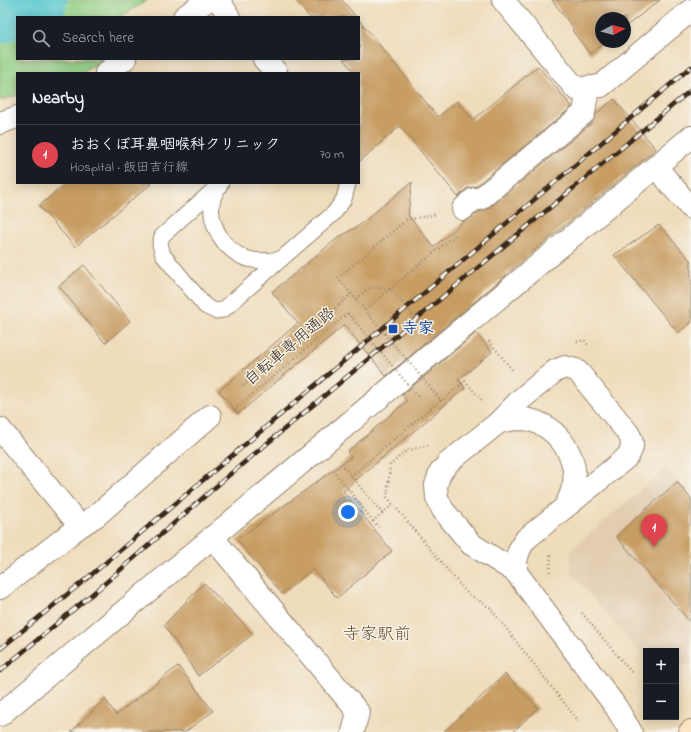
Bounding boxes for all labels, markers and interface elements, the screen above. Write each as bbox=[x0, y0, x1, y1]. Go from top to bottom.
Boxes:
north arrow bbox=[595, 12, 631, 48]
search box bbox=[16, 16, 360, 60]
icon: search bbox=[30, 27, 52, 49]
text: Search here bbox=[62, 27, 134, 49]
text: Nearby bbox=[32, 86, 84, 111]
text: おおくぼ耳鼻咽喉科クリニック bbox=[70, 134, 280, 156]
text: 1 bbox=[43, 145, 47, 164]
text: 70 m bbox=[320, 145, 344, 164]
text: Hospital · 飯田吉行線 bbox=[70, 158, 188, 177]
street label: 自転車専用通路 bbox=[239, 302, 341, 392]
place label: 寺家 bbox=[402, 317, 434, 341]
marker: 寺家 bbox=[387, 323, 399, 335]
your location bbox=[338, 502, 358, 522]
pin: 1 bbox=[641, 514, 667, 547]
district label: 寺家駅前 bbox=[343, 622, 411, 647]
map controls bbox=[643, 648, 679, 720]
button: + bbox=[643, 648, 679, 684]
button: − bbox=[643, 684, 679, 720]

